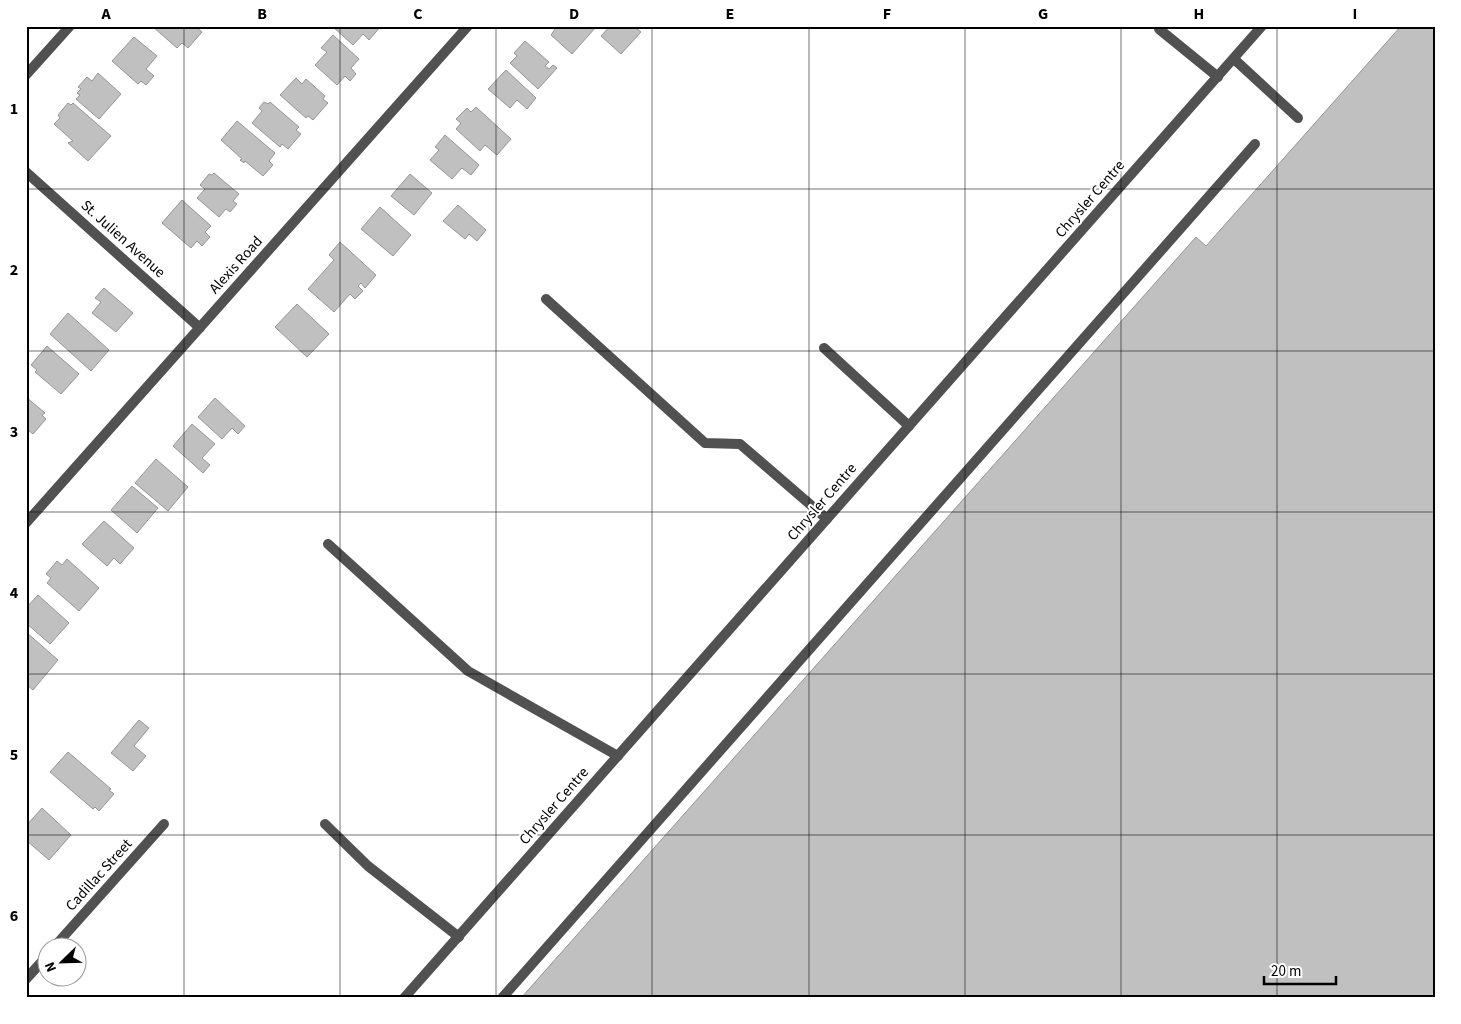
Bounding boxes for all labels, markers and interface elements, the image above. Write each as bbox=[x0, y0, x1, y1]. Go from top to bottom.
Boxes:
text: A bbox=[100, 3, 111, 25]
text: B bbox=[257, 3, 267, 25]
text: C bbox=[413, 3, 423, 25]
text: D bbox=[569, 3, 579, 25]
text: E bbox=[726, 3, 734, 25]
text: F bbox=[883, 3, 891, 25]
text: G bbox=[1038, 3, 1048, 25]
text: H bbox=[1194, 3, 1204, 25]
text: I bbox=[1353, 3, 1357, 25]
text: 1 bbox=[10, 98, 18, 120]
street label: Chrysler Centre bbox=[1050, 156, 1130, 242]
street label: St. Julien Avenue bbox=[76, 195, 170, 283]
street label: Alexis Road bbox=[204, 232, 268, 298]
text: 2 bbox=[10, 259, 18, 281]
text: 3 bbox=[10, 421, 18, 443]
street label: Chrysler Centre bbox=[782, 459, 862, 545]
text: 4 bbox=[10, 582, 19, 604]
text: 5 bbox=[10, 744, 18, 766]
street label: Chrysler Centre bbox=[514, 763, 594, 849]
street label: Cadillac Street bbox=[61, 834, 137, 916]
text: 6 bbox=[10, 905, 18, 927]
north arrow bbox=[38, 936, 88, 986]
scale bar bbox=[1264, 954, 1336, 986]
text: N bbox=[40, 958, 62, 975]
text: 20 m bbox=[1271, 961, 1301, 982]

